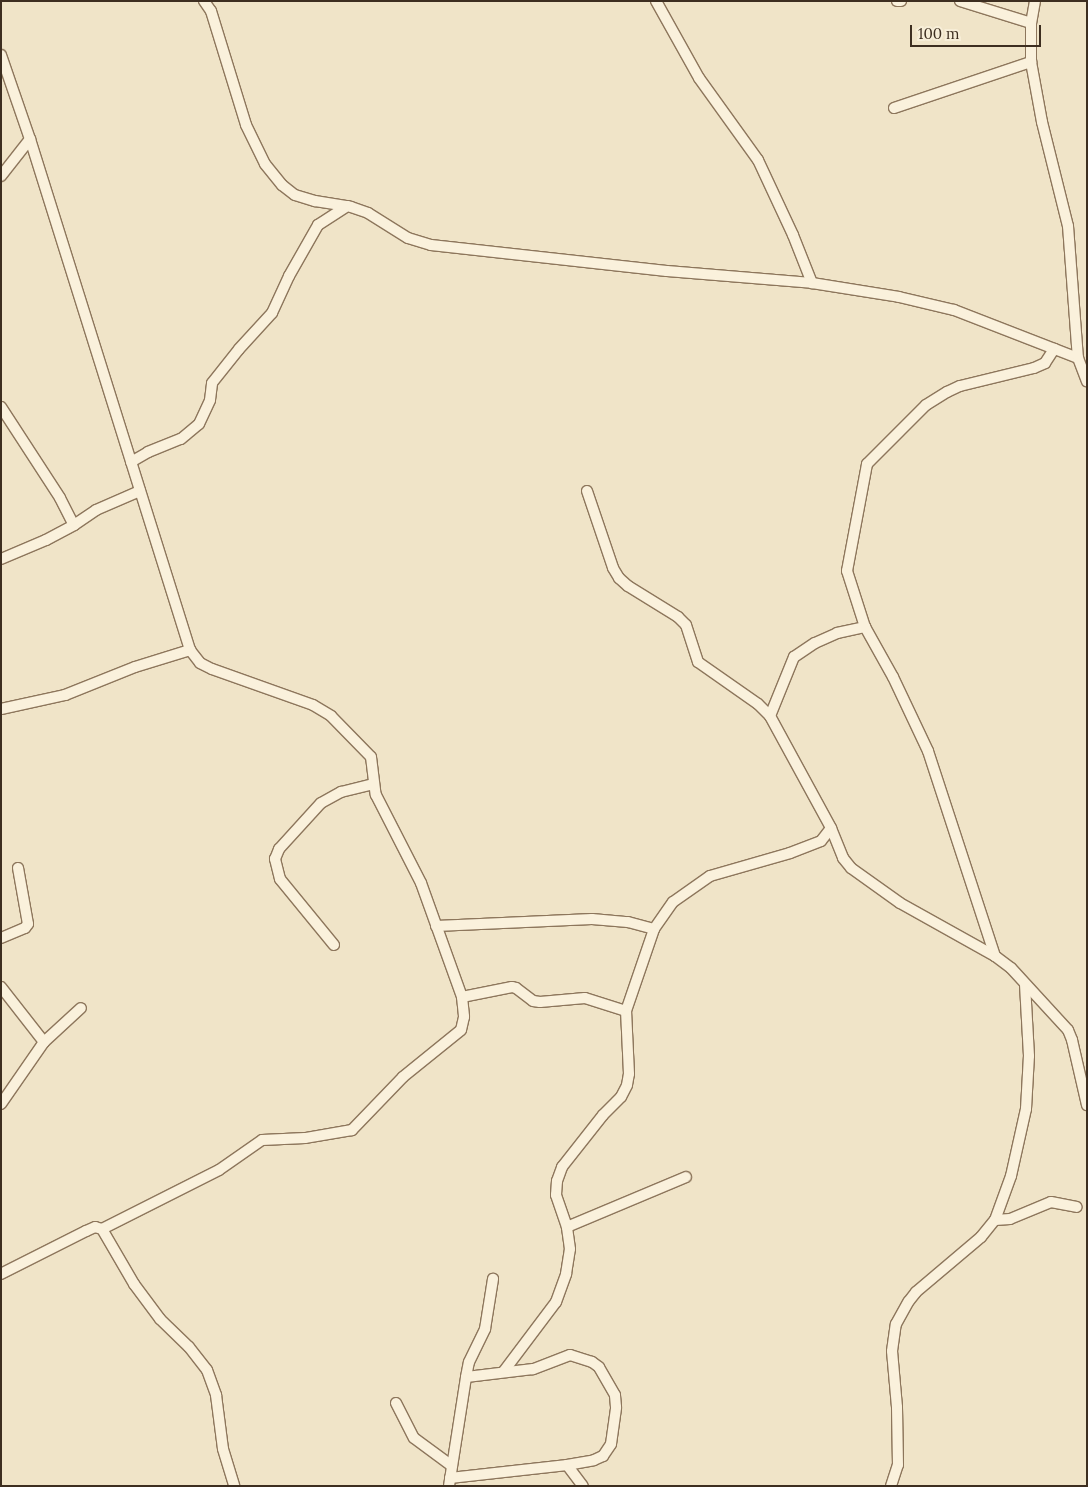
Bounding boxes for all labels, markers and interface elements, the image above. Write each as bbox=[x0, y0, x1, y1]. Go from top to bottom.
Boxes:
scale bar bbox=[913, 15, 1044, 47]
text: 100 m bbox=[918, 24, 959, 43]

